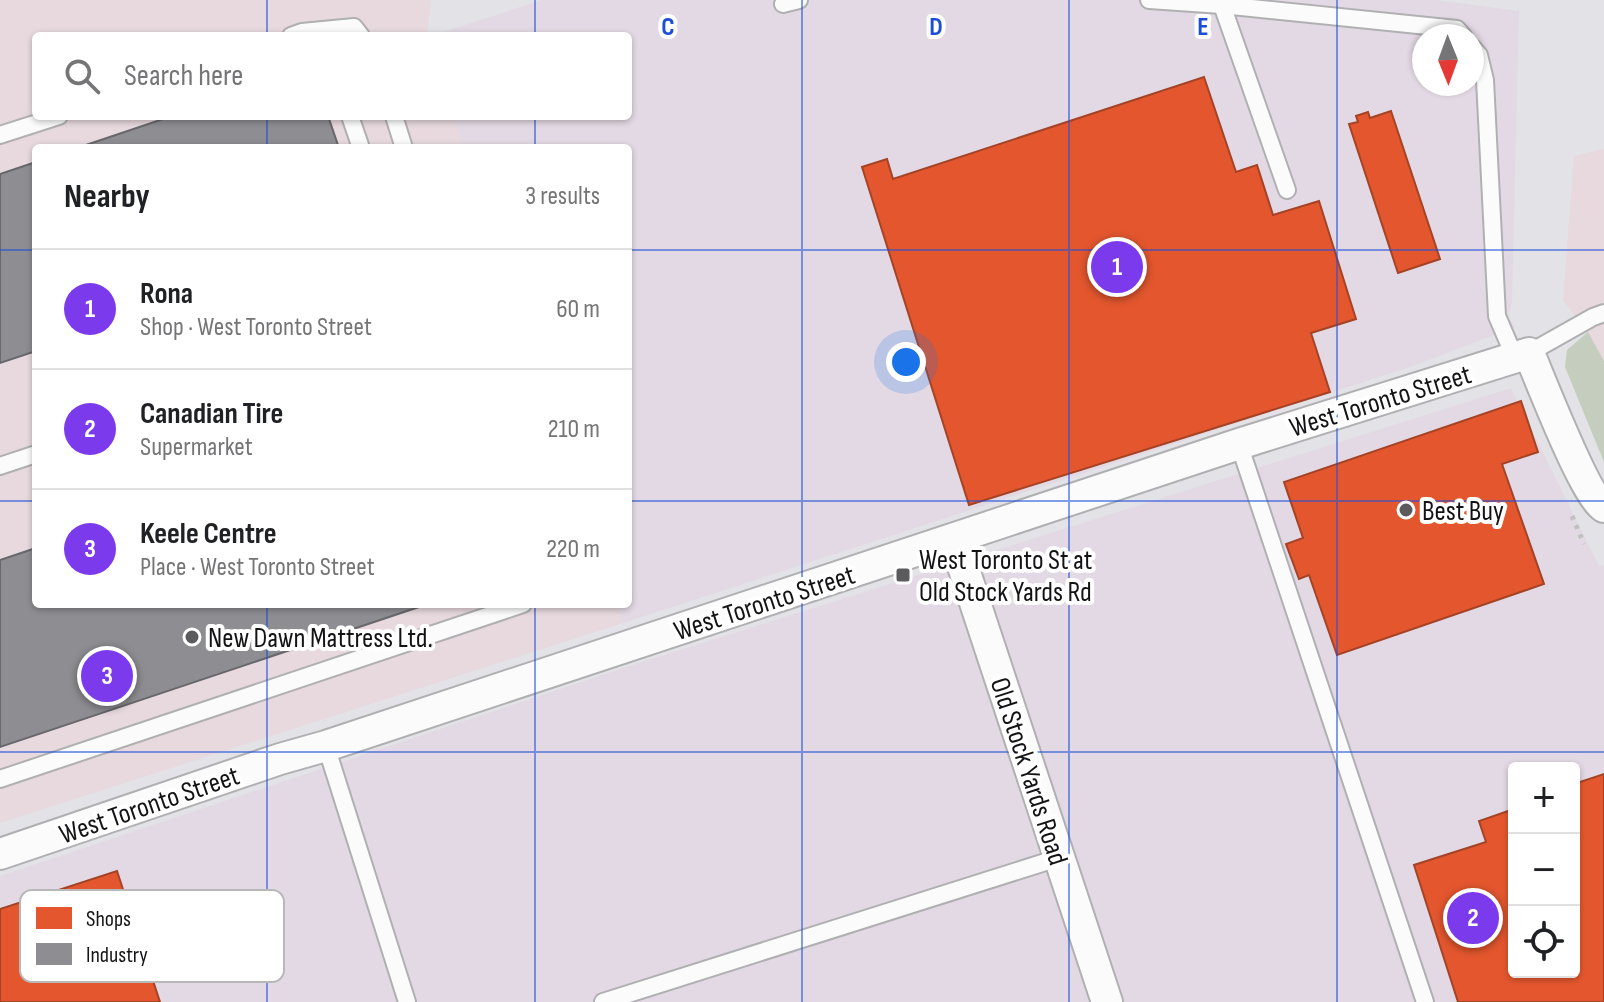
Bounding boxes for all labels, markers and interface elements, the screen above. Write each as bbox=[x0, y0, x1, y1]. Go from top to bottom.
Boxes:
text: C bbox=[661, 12, 675, 43]
text: D bbox=[929, 12, 943, 43]
text: E bbox=[1197, 12, 1209, 43]
north arrow bbox=[1412, 24, 1484, 96]
search box bbox=[32, 32, 632, 120]
icon: search bbox=[60, 54, 104, 98]
text: Search here bbox=[124, 58, 243, 94]
text: Nearby bbox=[64, 176, 150, 217]
text: 3 results bbox=[525, 181, 600, 212]
pin: 1 bbox=[1091, 237, 1143, 297]
text: Rona bbox=[140, 276, 193, 312]
text: 1 bbox=[85, 294, 95, 325]
text: 60 m bbox=[556, 294, 600, 325]
text: Shop · West Toronto Street bbox=[140, 312, 372, 343]
your location bbox=[886, 342, 926, 382]
street label: West Toronto Street bbox=[1286, 358, 1475, 445]
text: Canadian Tire bbox=[140, 396, 283, 432]
text: 2 bbox=[84, 414, 96, 445]
text: 210 m bbox=[548, 414, 600, 445]
text: Supermarket bbox=[140, 432, 253, 463]
place label: Best Buy bbox=[1422, 495, 1504, 528]
marker: Best Buy bbox=[1397, 501, 1415, 519]
text: Keele Centre bbox=[140, 516, 277, 552]
text: 3 bbox=[84, 534, 96, 565]
text: 220 m bbox=[546, 534, 600, 565]
place label: West Toronto St at Old Stock Yards Rd bbox=[919, 544, 1092, 609]
text: Place · West Toronto Street bbox=[140, 552, 375, 583]
street label: West Toronto Street bbox=[670, 559, 859, 648]
marker: West Toronto St at Old Stock Yards Rd bbox=[894, 566, 912, 584]
place label: New Dawn Mattress Ltd. bbox=[208, 622, 433, 655]
marker: New Dawn Mattress Ltd. bbox=[183, 628, 201, 646]
pin: 3 bbox=[81, 646, 133, 706]
street label: Old Stock Yards Road bbox=[983, 674, 1074, 869]
street label: West Toronto Street bbox=[55, 759, 244, 852]
map controls bbox=[1508, 762, 1580, 978]
button: + bbox=[1508, 762, 1580, 834]
button: − bbox=[1508, 834, 1580, 906]
pin: 2 bbox=[1447, 888, 1499, 948]
legend bbox=[20, 890, 284, 982]
text: Shops bbox=[86, 906, 131, 933]
button: locate bbox=[1508, 906, 1580, 978]
text: Industry bbox=[86, 942, 148, 969]

